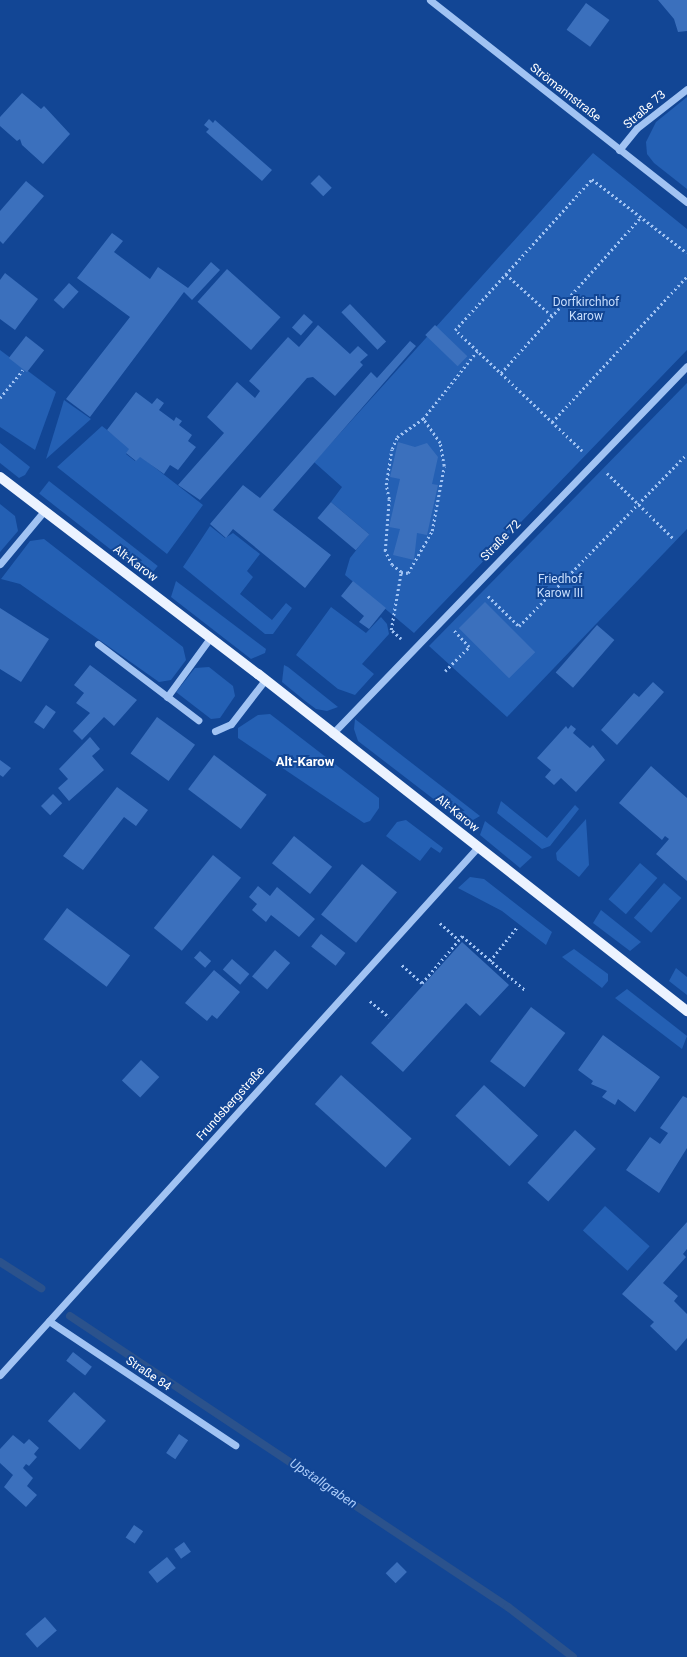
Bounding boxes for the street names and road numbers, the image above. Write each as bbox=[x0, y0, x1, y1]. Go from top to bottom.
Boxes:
street label: Strömannstraße bbox=[527, 61, 603, 125]
street label: Straße 73 bbox=[621, 88, 669, 132]
street label: Straße 72 bbox=[478, 518, 524, 564]
street label: Alt-Karow bbox=[110, 543, 160, 585]
street label: Alt-Karow bbox=[432, 792, 482, 836]
street label: Frundsbergstraße bbox=[194, 1064, 268, 1144]
street label: Straße 84 bbox=[123, 1354, 173, 1394]

